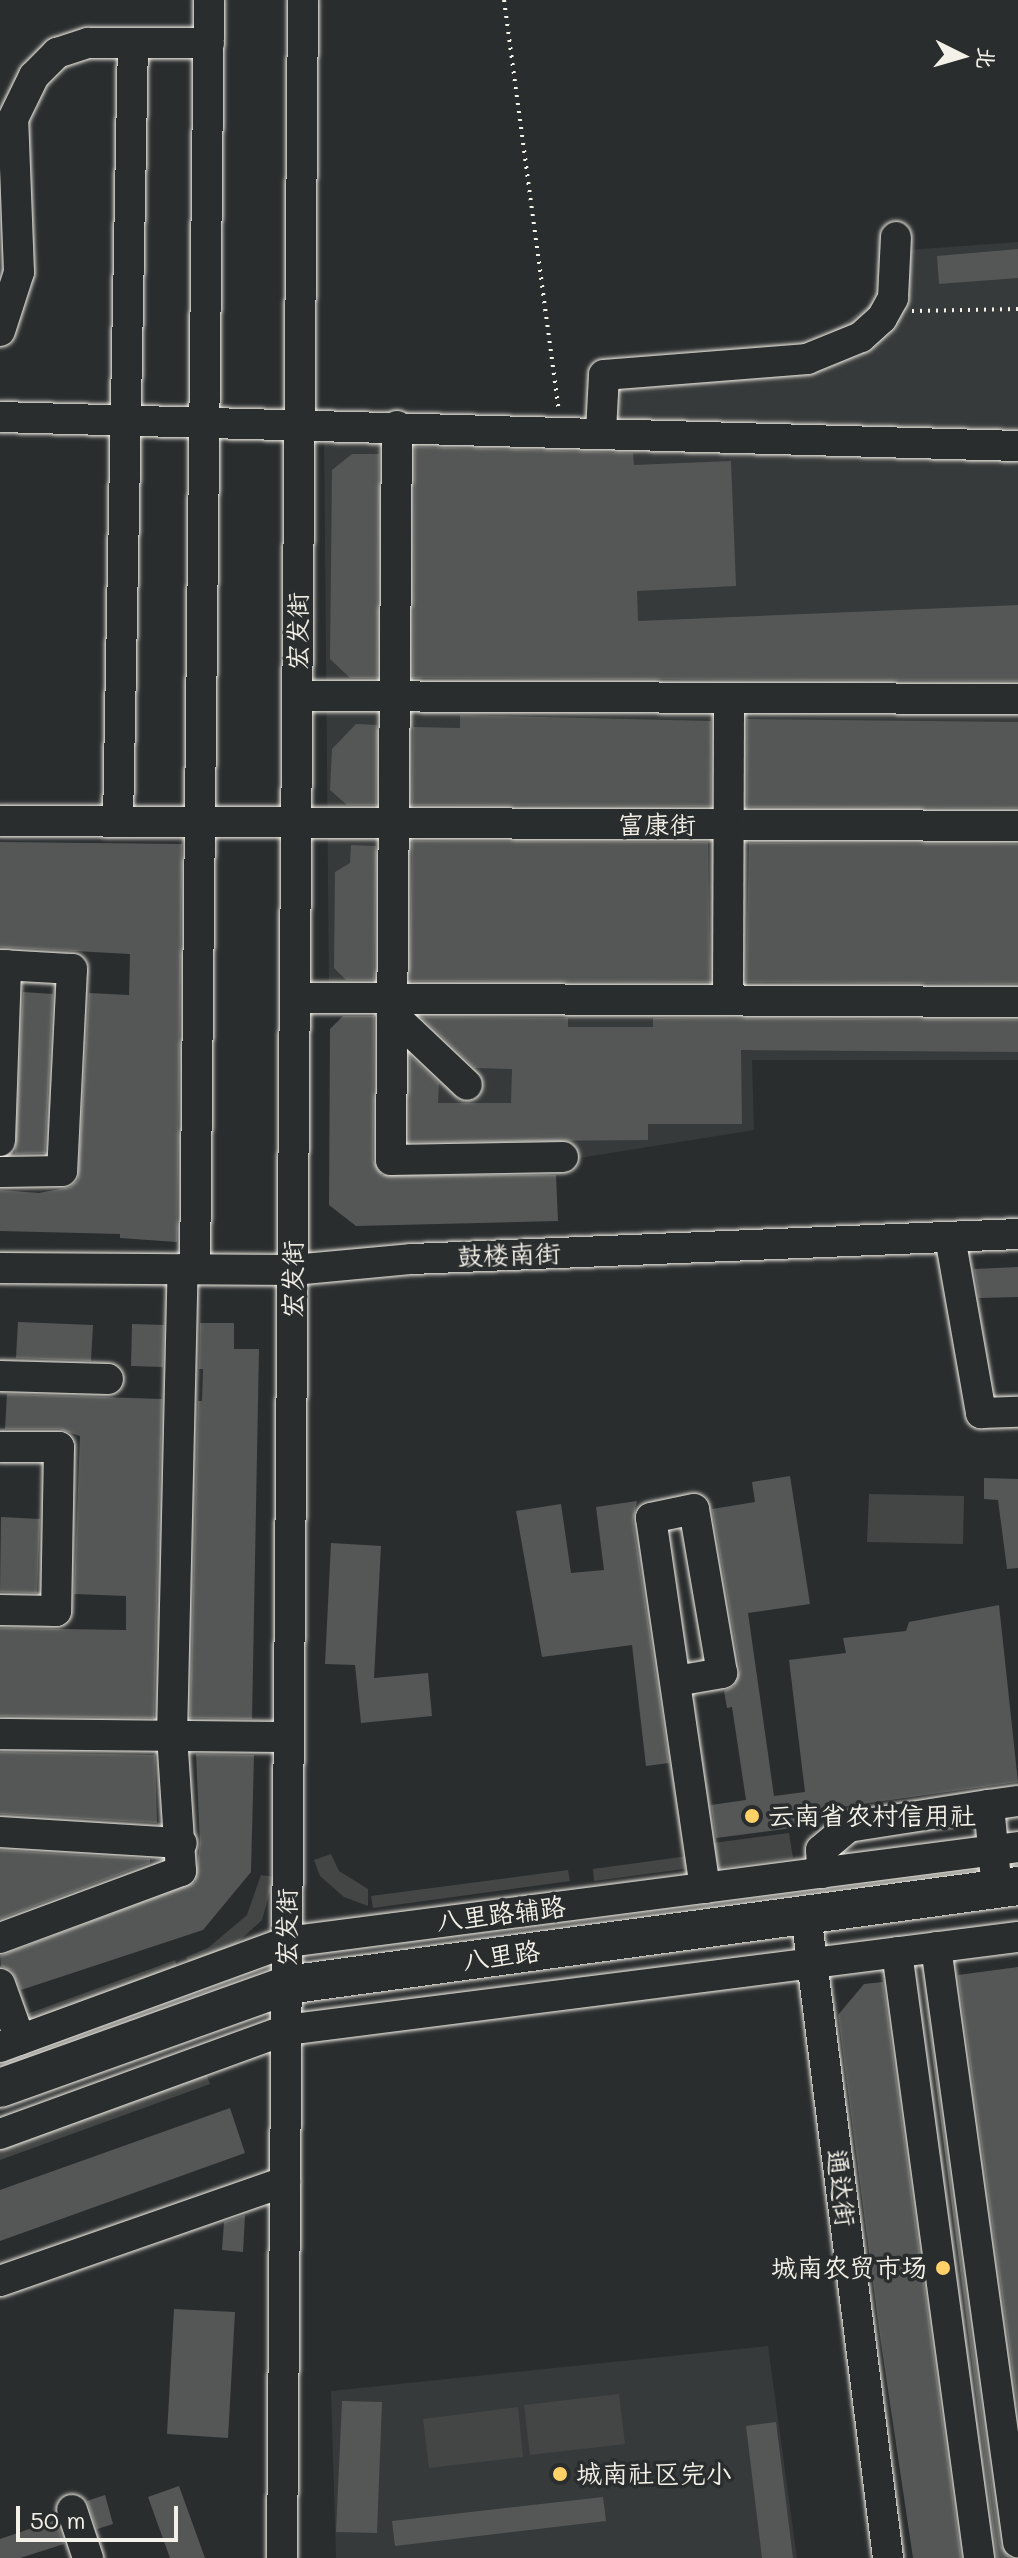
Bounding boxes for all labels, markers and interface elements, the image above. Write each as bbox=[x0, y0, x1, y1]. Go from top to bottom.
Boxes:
north arrow bbox=[922, 16, 1002, 96]
text: 北 bbox=[971, 46, 1002, 70]
street label: 宏发街 bbox=[282, 592, 314, 670]
street label: 富康街 bbox=[618, 809, 696, 841]
street label: 鼓楼南街 bbox=[456, 1238, 562, 1272]
street label: 宏发街 bbox=[277, 1240, 309, 1318]
place label: 云南省农村信用社 bbox=[768, 1800, 976, 1832]
marker: 云南省农村信用社 bbox=[743, 1807, 761, 1825]
street label: 宏发街 bbox=[271, 1888, 303, 1966]
street label: 八里路辅路 bbox=[435, 1891, 567, 1937]
street label: 八里路 bbox=[460, 1935, 542, 1977]
street label: 通达街 bbox=[821, 2147, 861, 2229]
place label: 城南农贸市场 bbox=[771, 2252, 927, 2284]
marker: 城南农贸市场 bbox=[934, 2259, 952, 2277]
place label: 城南社区完小 bbox=[576, 2458, 732, 2490]
marker: 城南社区完小 bbox=[551, 2465, 569, 2483]
scale bar bbox=[20, 2490, 182, 2540]
text: 50 m bbox=[30, 2504, 86, 2535]

